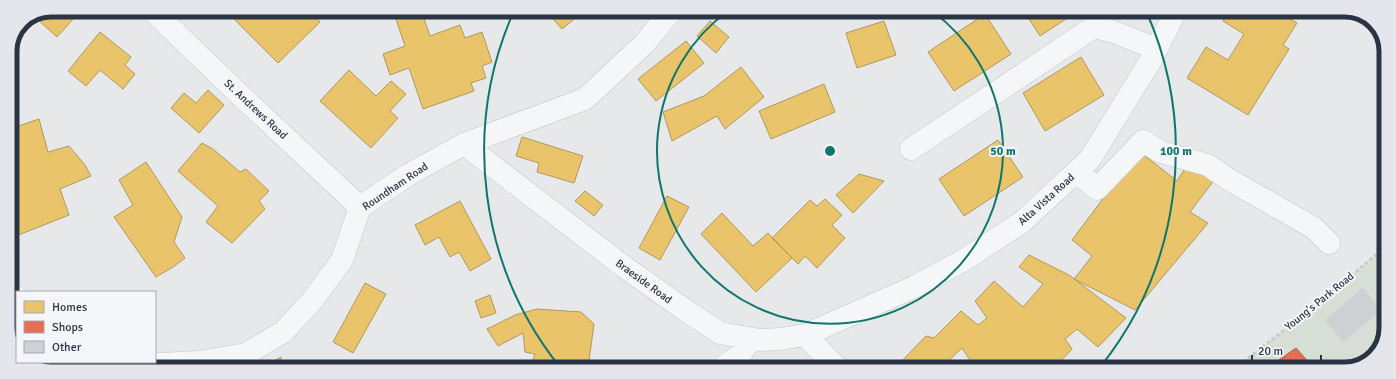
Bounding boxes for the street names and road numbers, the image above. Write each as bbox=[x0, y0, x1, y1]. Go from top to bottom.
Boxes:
street label: St. Andrews Road bbox=[221, 77, 290, 142]
street label: Roundham Road bbox=[360, 160, 431, 213]
street label: Alta Vista Road bbox=[1016, 171, 1077, 228]
street label: Braeside Road bbox=[613, 257, 675, 306]
street label: Young's Park Road bbox=[1282, 269, 1357, 333]

